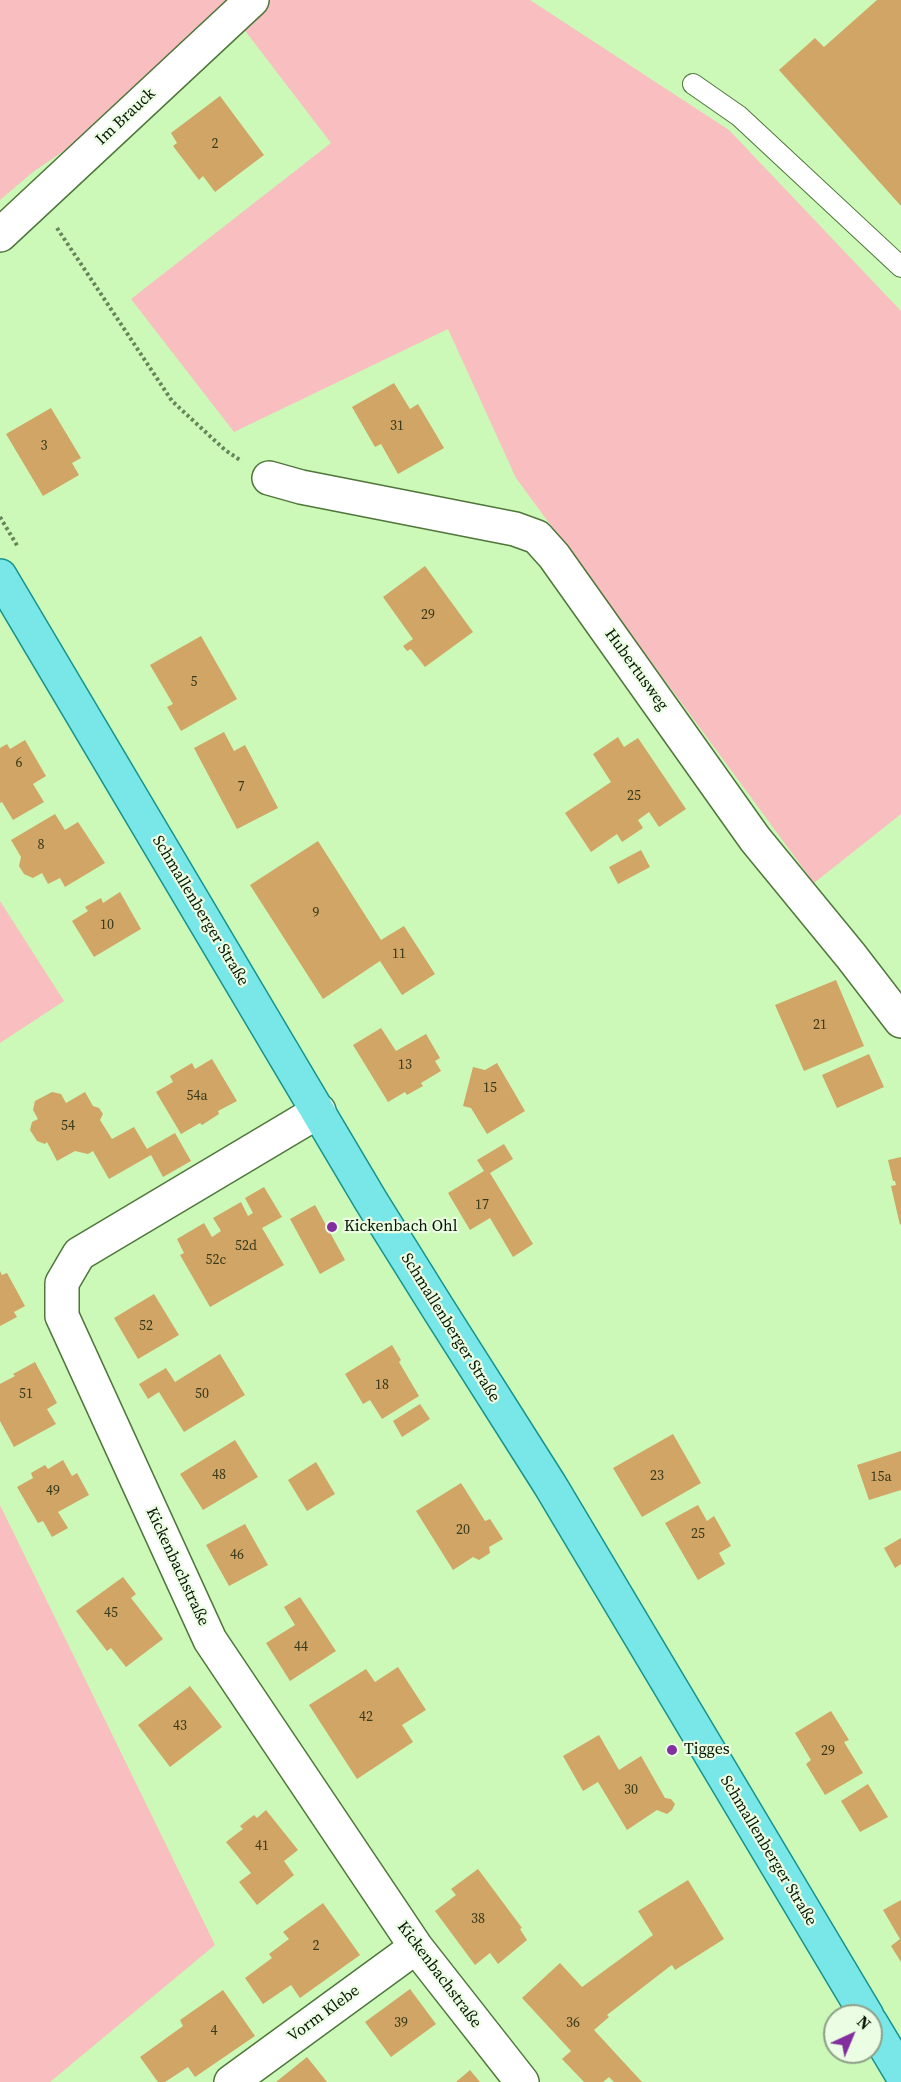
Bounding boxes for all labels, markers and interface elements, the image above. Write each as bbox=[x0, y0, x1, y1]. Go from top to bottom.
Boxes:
street label: Im Brauck bbox=[92, 85, 160, 149]
house number: 2 bbox=[212, 136, 218, 152]
house number: 31 bbox=[390, 418, 404, 434]
house number: 3 bbox=[41, 438, 47, 454]
house number: 29 bbox=[421, 607, 435, 623]
street label: Hubertusweg bbox=[600, 626, 672, 714]
house number: 5 bbox=[191, 674, 197, 690]
house number: 6 bbox=[16, 755, 22, 771]
house number: 7 bbox=[238, 779, 244, 795]
house number: 25 bbox=[627, 788, 641, 804]
street label: Schmallenberger Straße bbox=[148, 832, 252, 990]
house number: 8 bbox=[38, 837, 44, 853]
house number: 9 bbox=[313, 905, 319, 921]
house number: 10 bbox=[100, 917, 114, 933]
house number: 11 bbox=[392, 946, 406, 962]
house number: 21 bbox=[813, 1017, 827, 1033]
house number: 13 bbox=[398, 1057, 412, 1073]
house number: 15 bbox=[483, 1080, 497, 1096]
house number: 54a bbox=[186, 1088, 208, 1104]
house number: 54 bbox=[61, 1118, 75, 1134]
house number: 17 bbox=[475, 1197, 489, 1213]
place label: Kickenbach Ohl bbox=[344, 1217, 457, 1237]
marker: Kickenbach Ohl bbox=[325, 1220, 339, 1234]
house number: 52d bbox=[235, 1238, 257, 1254]
street label: Schmallenberger Straße bbox=[396, 1250, 504, 1406]
house number: 52c bbox=[206, 1252, 226, 1268]
house number: 52 bbox=[139, 1318, 153, 1334]
house number: 18 bbox=[375, 1377, 389, 1393]
house number: 51 bbox=[19, 1386, 33, 1402]
house number: 50 bbox=[195, 1386, 209, 1402]
house number: 48 bbox=[212, 1467, 226, 1483]
house number: 23 bbox=[650, 1468, 664, 1484]
house number: 15a bbox=[870, 1469, 892, 1485]
house number: 49 bbox=[46, 1483, 60, 1499]
street label: Kickenbachstraße bbox=[141, 1505, 213, 1629]
house number: 20 bbox=[456, 1522, 470, 1538]
house number: 25 bbox=[691, 1526, 705, 1542]
house number: 46 bbox=[230, 1547, 244, 1563]
house number: 45 bbox=[104, 1605, 118, 1621]
house number: 44 bbox=[294, 1639, 308, 1655]
house number: 42 bbox=[359, 1709, 373, 1725]
house number: 43 bbox=[173, 1718, 187, 1734]
place label: Tigges bbox=[684, 1740, 730, 1760]
marker: Tigges bbox=[665, 1743, 679, 1757]
house number: 29 bbox=[821, 1743, 835, 1759]
street label: Schmallenberger Straße bbox=[716, 1772, 820, 1930]
house number: 30 bbox=[624, 1782, 638, 1798]
house number: 41 bbox=[255, 1838, 269, 1854]
house number: 38 bbox=[471, 1911, 485, 1927]
street label: Kickenbachstraße bbox=[393, 1918, 485, 2032]
house number: 2 bbox=[313, 1938, 319, 1954]
street label: Vorm Klebe bbox=[284, 1981, 364, 2047]
north arrow bbox=[823, 2004, 883, 2064]
text: N bbox=[852, 2011, 876, 2034]
house number: 39 bbox=[394, 2015, 408, 2031]
house number: 36 bbox=[566, 2015, 580, 2031]
house number: 4 bbox=[211, 2023, 217, 2039]

